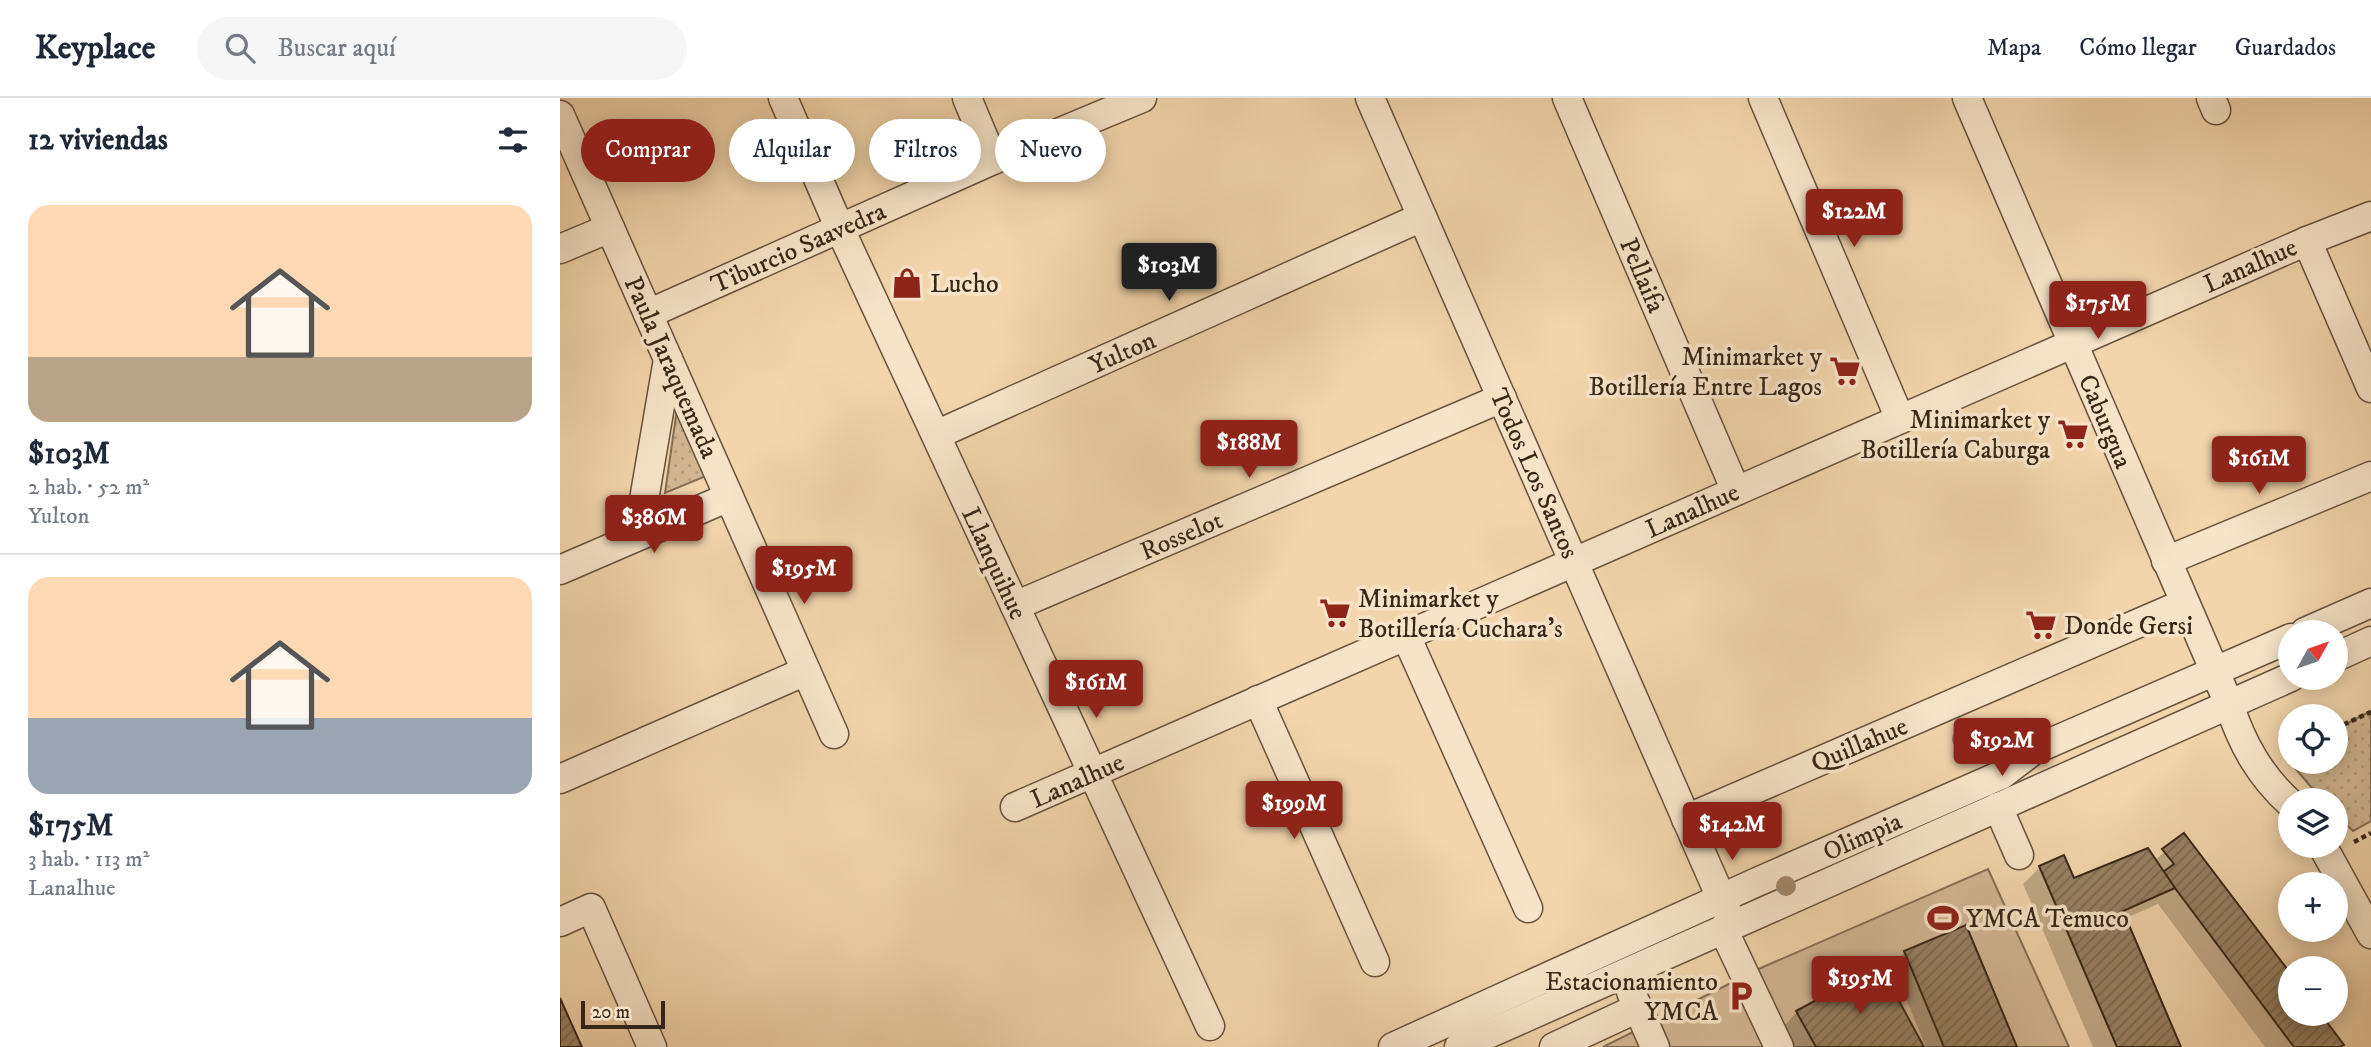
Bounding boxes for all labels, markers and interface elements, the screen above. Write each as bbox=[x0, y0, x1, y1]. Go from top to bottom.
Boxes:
search box bbox=[197, 17, 687, 80]
text: Keyplace bbox=[35, 28, 155, 69]
icon: search bbox=[221, 29, 259, 67]
text: Buscar aquí bbox=[277, 32, 396, 65]
text: Mapa bbox=[1987, 33, 2041, 63]
text: Cómo llegar bbox=[2079, 33, 2197, 63]
text: Guardados bbox=[2235, 33, 2336, 63]
chip: Comprar bbox=[581, 119, 715, 182]
chip: Alquilar bbox=[729, 119, 855, 182]
chip: Filtros bbox=[869, 119, 981, 182]
chip: Nuevo bbox=[995, 119, 1106, 182]
icon: filters bbox=[494, 121, 532, 159]
text: 12 viviendas bbox=[28, 122, 168, 159]
pin: $122M bbox=[1805, 190, 1903, 249]
street label: Tiburcio Saavedra bbox=[706, 195, 891, 302]
text: $122M bbox=[1822, 197, 1886, 226]
street label: Lanalhue bbox=[2199, 231, 2303, 302]
street label: Pellaifa bbox=[1611, 233, 1672, 318]
pin: $103M bbox=[1120, 244, 1218, 303]
icon: home bbox=[217, 250, 343, 376]
text: $103M bbox=[1138, 251, 1200, 280]
shop icon: Lucho bbox=[890, 266, 924, 300]
place label: Lucho bbox=[930, 268, 999, 301]
street label: Paula Jaraquemada bbox=[616, 272, 725, 464]
pin: $175M bbox=[2049, 282, 2147, 341]
text: $175M bbox=[2065, 289, 2131, 318]
street label: Yulton bbox=[1084, 324, 1161, 383]
place label: Minimarket y Botillería Entre Lagos bbox=[1589, 341, 1823, 404]
supermarket icon: Minimarket y Botillería Entre Lagos bbox=[1828, 354, 1862, 388]
street label: Caburgua bbox=[2070, 370, 2139, 474]
street label: Todos Los Santos bbox=[1481, 383, 1586, 564]
place label: Minimarket y Botillería Caburga bbox=[1860, 404, 2051, 467]
supermarket icon: Minimarket y Botillería Caburga bbox=[2056, 417, 2090, 451]
pin: $188M bbox=[1200, 420, 1298, 480]
text: $188M bbox=[1216, 428, 1282, 457]
text: $103M bbox=[28, 436, 110, 473]
pin: $161M bbox=[2210, 436, 2308, 496]
text: $161M bbox=[2228, 444, 2290, 473]
text: 2 hab. · 52 m² bbox=[28, 473, 149, 502]
street label: Lanalhue bbox=[1641, 476, 1745, 547]
pin: $386M bbox=[605, 496, 703, 555]
text: Yulton bbox=[28, 502, 90, 531]
street label: Llanquihue bbox=[953, 502, 1034, 625]
text: $386M bbox=[621, 503, 687, 532]
street label: Rosselot bbox=[1135, 504, 1228, 568]
pin: $195M bbox=[755, 546, 853, 606]
text: $195M bbox=[772, 554, 836, 583]
place label: Minimarket y Botillería Cuchara's bbox=[1358, 583, 1563, 646]
supermarket icon: Minimarket y Botillería Cuchara's bbox=[1318, 596, 1352, 630]
supermarket icon: Donde Gersi bbox=[2024, 608, 2058, 642]
place label: Donde Gersi bbox=[2064, 610, 2193, 643]
north arrow bbox=[2278, 620, 2348, 690]
map controls bbox=[2278, 620, 2348, 1026]
icon: home bbox=[217, 622, 343, 748]
pin: $161M bbox=[1047, 660, 1145, 720]
text: $161M bbox=[1065, 668, 1127, 697]
button: locate bbox=[2278, 704, 2348, 774]
street label: Quillahue bbox=[1806, 710, 1913, 780]
pin: $192M bbox=[1953, 718, 2051, 778]
text: $192M bbox=[1970, 726, 2034, 755]
street label: Lanalhue bbox=[1026, 746, 1130, 817]
pin: $199M bbox=[1245, 782, 1343, 841]
button: layers bbox=[2278, 788, 2348, 858]
text: $199M bbox=[1262, 789, 1326, 818]
pin: $142M bbox=[1683, 802, 1781, 862]
street label: Olimpia bbox=[1818, 805, 1907, 869]
text: $175M bbox=[28, 808, 113, 845]
text: $142M bbox=[1699, 810, 1765, 839]
text: 3 hab. · 113 m² bbox=[28, 845, 149, 874]
button: + bbox=[2278, 872, 2348, 942]
text: Lanalhue bbox=[28, 874, 116, 903]
sports icon: YMCA Temuco bbox=[1926, 901, 1960, 935]
place label: YMCA Temuco bbox=[1966, 903, 2129, 936]
pin: $195M bbox=[1811, 956, 1909, 1016]
button: − bbox=[2278, 956, 2348, 1026]
text: $195M bbox=[1828, 964, 1892, 993]
place label: Estacionamiento YMCA bbox=[1545, 966, 1718, 1029]
parking icon: Estacionamiento YMCA bbox=[1724, 979, 1758, 1013]
scale bar bbox=[581, 998, 665, 1030]
text: 20 m bbox=[592, 1001, 630, 1024]

